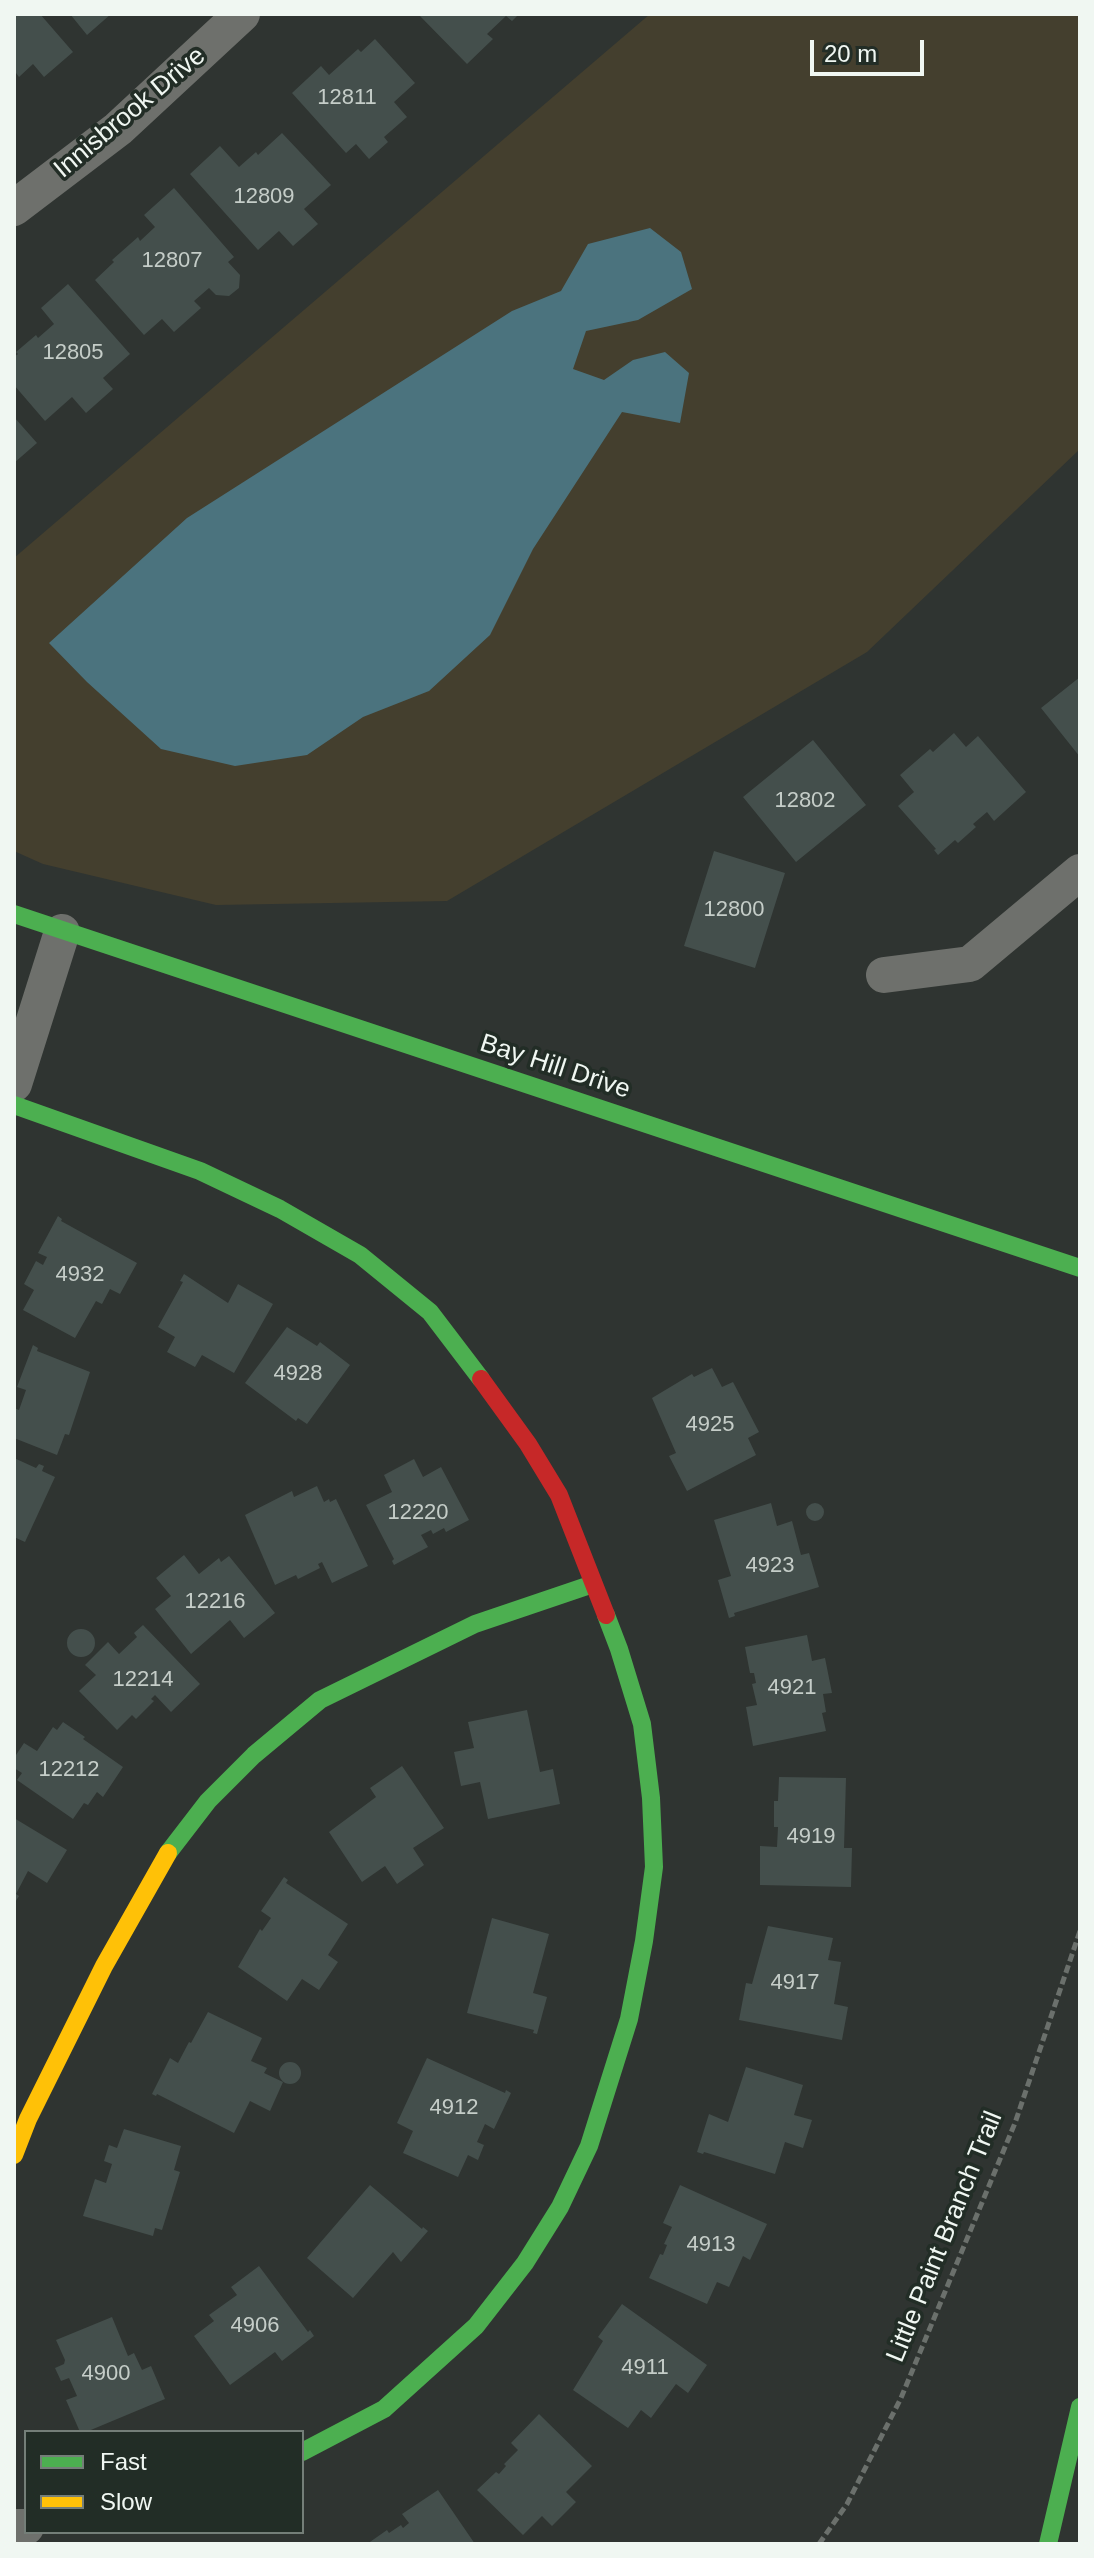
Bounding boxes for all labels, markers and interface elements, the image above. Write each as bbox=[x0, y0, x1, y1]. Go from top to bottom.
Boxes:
scale bar bbox=[814, 24, 928, 74]
text: 20 m bbox=[824, 40, 877, 67]
street label: Innisbrook Drive bbox=[48, 41, 212, 185]
house number: 12811 bbox=[317, 85, 377, 111]
house number: 12809 bbox=[233, 184, 295, 210]
house number: 12807 bbox=[141, 248, 203, 274]
house number: 12805 bbox=[42, 340, 104, 366]
house number: 12802 bbox=[774, 788, 836, 814]
house number: 12800 bbox=[703, 897, 765, 923]
street label: Bay Hill Drive bbox=[476, 1028, 634, 1106]
house number: 4932 bbox=[56, 1262, 104, 1288]
house number: 4928 bbox=[274, 1361, 322, 1387]
house number: 4925 bbox=[686, 1412, 734, 1438]
house number: 12220 bbox=[387, 1500, 449, 1526]
house number: 4923 bbox=[746, 1553, 794, 1579]
house number: 12216 bbox=[184, 1589, 246, 1615]
house number: 12214 bbox=[112, 1667, 174, 1693]
house number: 4921 bbox=[768, 1675, 816, 1701]
house number: 12212 bbox=[38, 1757, 100, 1783]
house number: 4919 bbox=[787, 1824, 835, 1850]
house number: 4917 bbox=[771, 1970, 819, 1996]
house number: 4912 bbox=[430, 2095, 478, 2121]
street label: Little Paint Branch Trail bbox=[880, 2107, 1010, 2367]
house number: 4913 bbox=[687, 2232, 735, 2258]
house number: 4906 bbox=[231, 2313, 279, 2339]
house number: 4911 bbox=[621, 2355, 669, 2381]
house number: 4900 bbox=[82, 2361, 130, 2387]
legend bbox=[24, 2430, 304, 2534]
text: Fast bbox=[100, 2448, 147, 2475]
text: Slow bbox=[100, 2488, 152, 2515]

